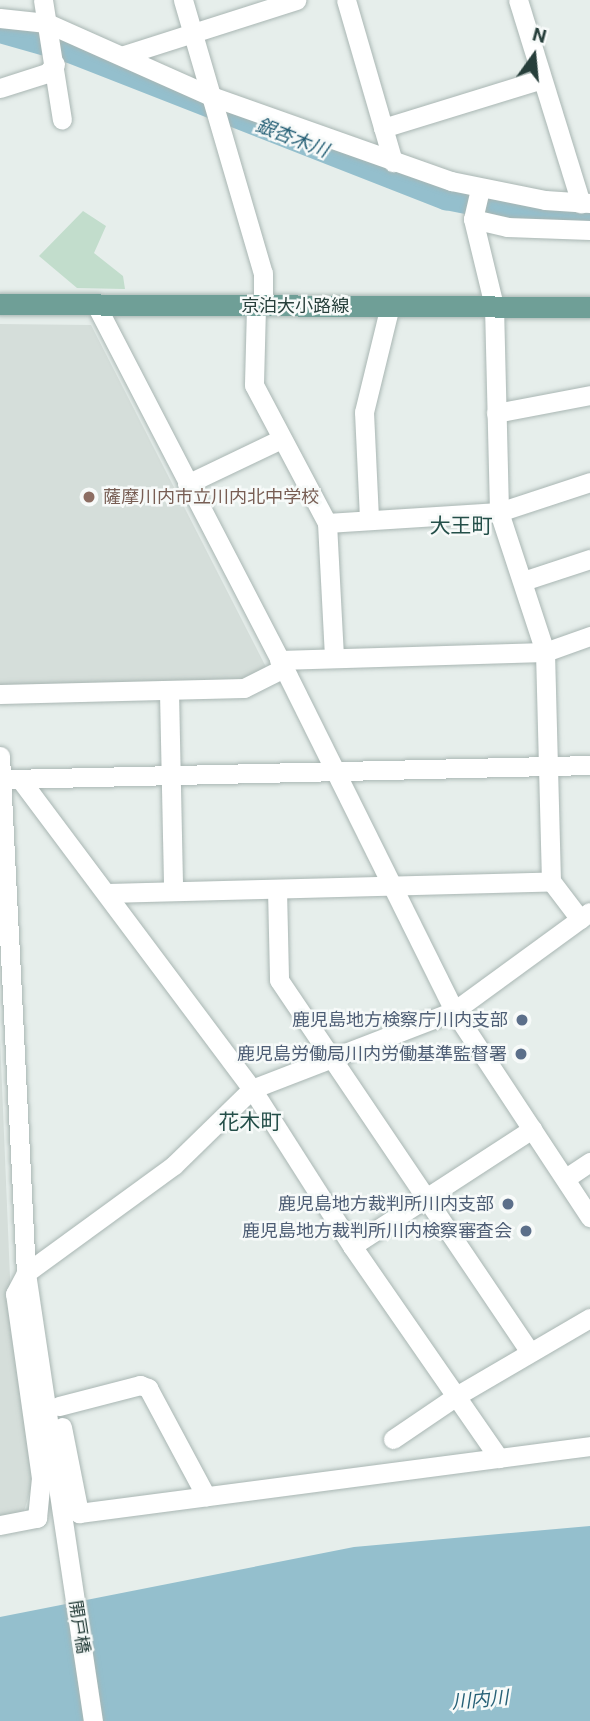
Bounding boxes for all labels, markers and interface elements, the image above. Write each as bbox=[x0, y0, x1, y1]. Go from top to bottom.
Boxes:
north arrow bbox=[499, 21, 569, 91]
text: N bbox=[530, 22, 549, 48]
water label: 銀杏木川 bbox=[252, 114, 332, 162]
street label: 京泊大小路線 bbox=[241, 295, 349, 317]
place label: 薩摩川内市立川内北中学校 bbox=[103, 486, 319, 508]
marker: 薩摩川内市立川内北中学校 bbox=[81, 489, 97, 505]
district label: 大王町 bbox=[430, 513, 492, 539]
place label: 鹿児島地方検察庁川内支部 bbox=[292, 1009, 508, 1031]
marker: 鹿児島地方検察庁川内支部 bbox=[514, 1012, 530, 1028]
place label: 鹿児島労働局川内労働基準監督署 bbox=[237, 1043, 507, 1065]
marker: 鹿児島労働局川内労働基準監督署 bbox=[513, 1046, 529, 1062]
district label: 花木町 bbox=[219, 1109, 281, 1135]
place label: 鹿児島地方裁判所川内支部 bbox=[278, 1193, 494, 1215]
marker: 鹿児島地方裁判所川内支部 bbox=[500, 1196, 516, 1212]
place label: 鹿児島地方裁判所川内検察審査会 bbox=[242, 1220, 512, 1242]
marker: 鹿児島地方裁判所川内検察審査会 bbox=[518, 1223, 534, 1239]
street label: 開戸橋 bbox=[64, 1599, 94, 1655]
water label: 川内川 bbox=[451, 1686, 509, 1714]

